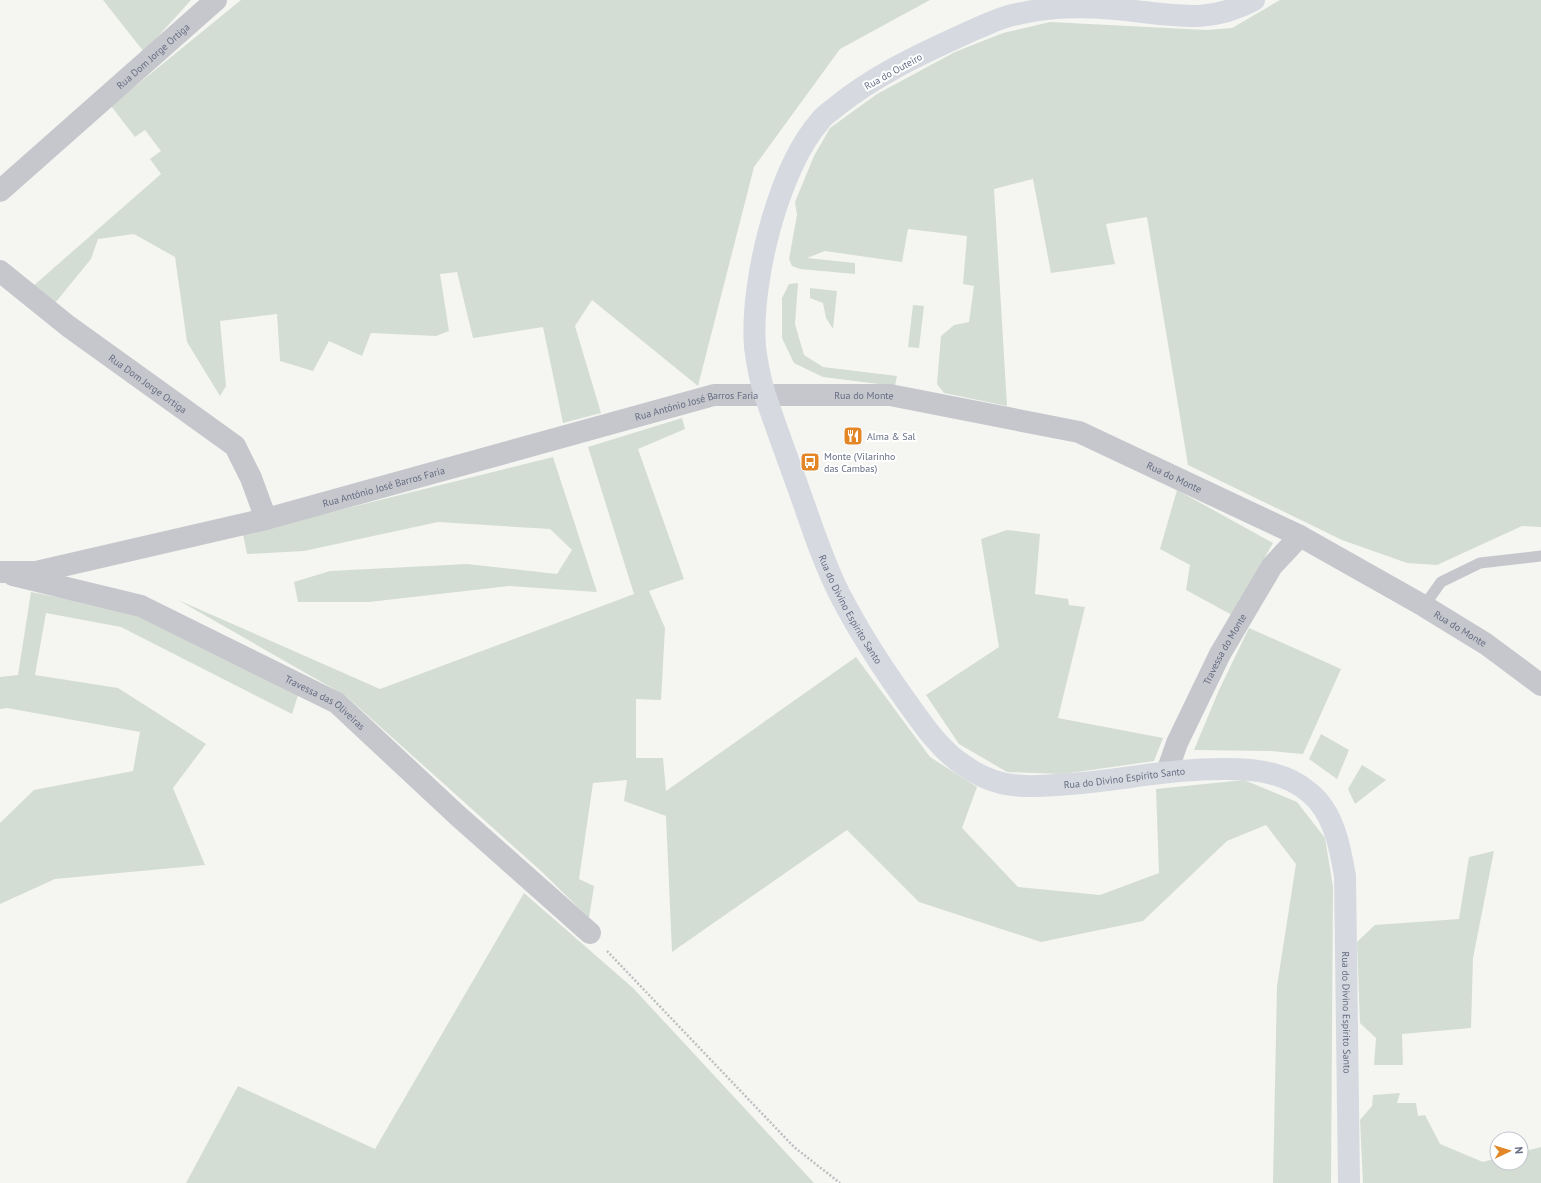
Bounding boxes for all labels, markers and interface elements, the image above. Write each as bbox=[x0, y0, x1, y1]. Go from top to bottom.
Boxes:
street label: Rua Dom Jorge Ortiga bbox=[114, 20, 192, 92]
street label: Rua do Outeiro bbox=[862, 50, 925, 93]
street label: Rua Dom Jorge Ortiga bbox=[106, 351, 189, 416]
street label: Rua António José Barros Faria bbox=[633, 389, 758, 424]
street label: Rua do Monte bbox=[834, 389, 895, 403]
restaurant icon: Alma & Sal bbox=[842, 425, 864, 447]
place label: Alma & Sal bbox=[867, 430, 916, 443]
place label: Monte (Vilarinho das Cambas) bbox=[824, 450, 895, 475]
bus stop icon: Monte (Vilarinho das Cambas) bbox=[799, 451, 821, 473]
street label: Rua do Monte bbox=[1144, 459, 1204, 496]
street label: Rua António José Barros Faria bbox=[321, 464, 446, 510]
street label: Rua do Divino Espírito Santo bbox=[816, 553, 885, 666]
street label: Rua do Monte bbox=[1431, 608, 1489, 650]
street label: Travessa do Monte bbox=[1200, 611, 1250, 687]
street label: Travessa das Oliveiras bbox=[283, 672, 368, 733]
street label: Rua do Divino Espírito Santo bbox=[1063, 765, 1186, 791]
street label: Rua do Divino Espírito Santo bbox=[1339, 951, 1354, 1074]
north arrow bbox=[1489, 1131, 1529, 1171]
text: N bbox=[1512, 1146, 1526, 1154]

